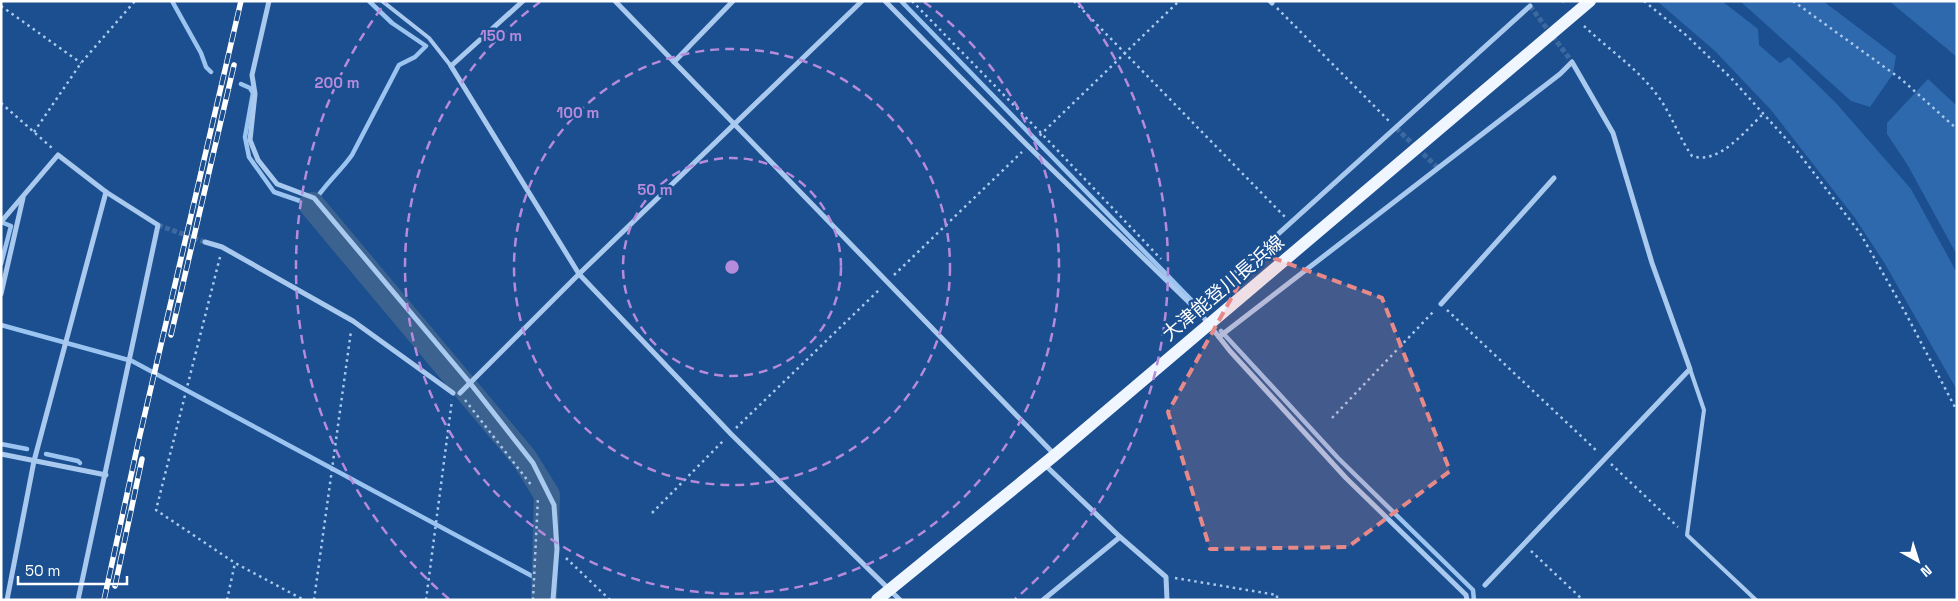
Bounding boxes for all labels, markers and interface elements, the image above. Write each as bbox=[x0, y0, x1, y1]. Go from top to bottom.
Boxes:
text: 150 m bbox=[480, 26, 522, 45]
text: 200 m bbox=[315, 73, 359, 92]
text: 100 m bbox=[557, 103, 599, 122]
text: 50 m bbox=[637, 180, 673, 199]
street label: 大津能登川長浜線 bbox=[1157, 230, 1289, 346]
centre of rings bbox=[723, 258, 741, 276]
north arrow bbox=[1893, 536, 1943, 586]
scale bar bbox=[18, 554, 126, 586]
text: 50 m bbox=[25, 561, 60, 580]
text: N bbox=[1917, 561, 1935, 581]

